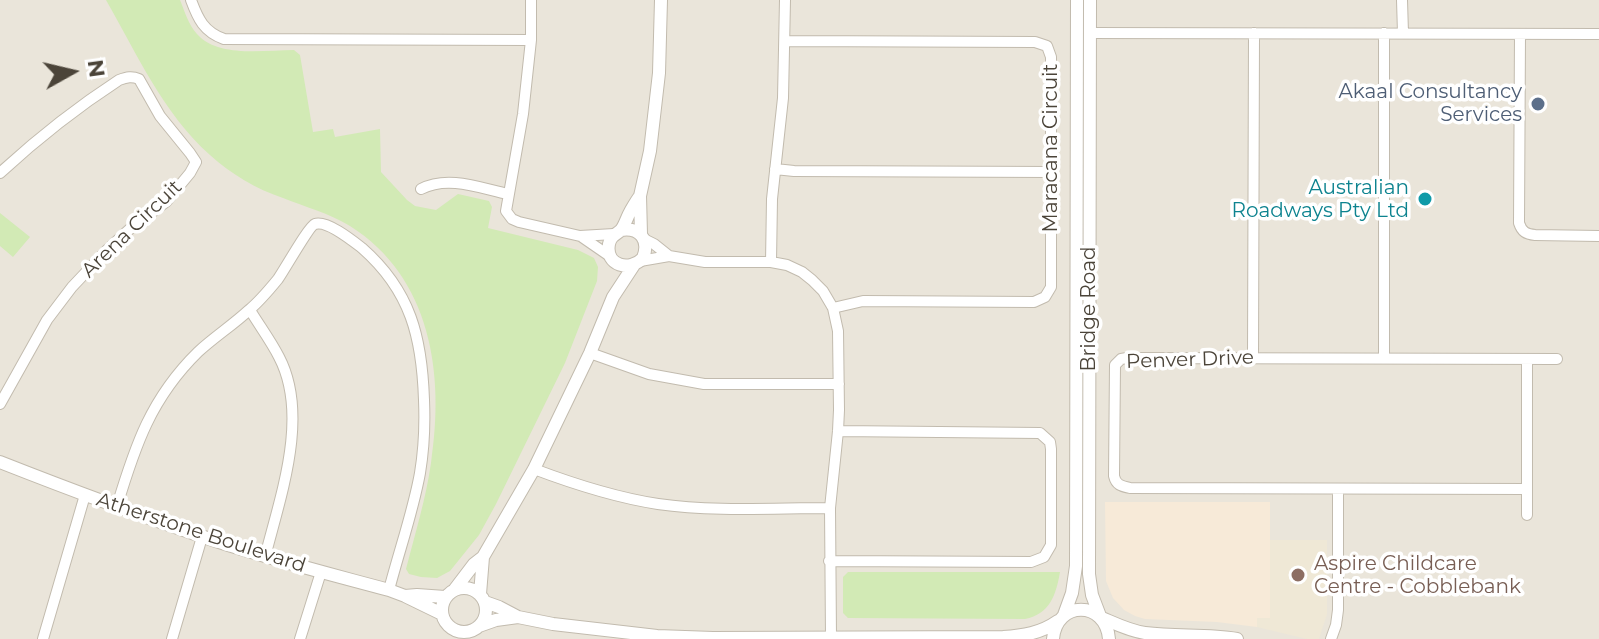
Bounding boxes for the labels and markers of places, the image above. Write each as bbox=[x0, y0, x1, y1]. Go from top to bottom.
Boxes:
place label: Akaal Consultancy Services bbox=[1338, 80, 1522, 127]
marker: Akaal Consultancy Services bbox=[1529, 95, 1547, 113]
place label: Australian Roadways Pty Ltd bbox=[1231, 176, 1409, 223]
marker: Australian Roadways Pty Ltd bbox=[1416, 190, 1434, 208]
place label: Aspire Childcare Centre - Cobblebank bbox=[1314, 552, 1521, 599]
marker: Aspire Childcare Centre - Cobblebank bbox=[1289, 566, 1307, 584]

